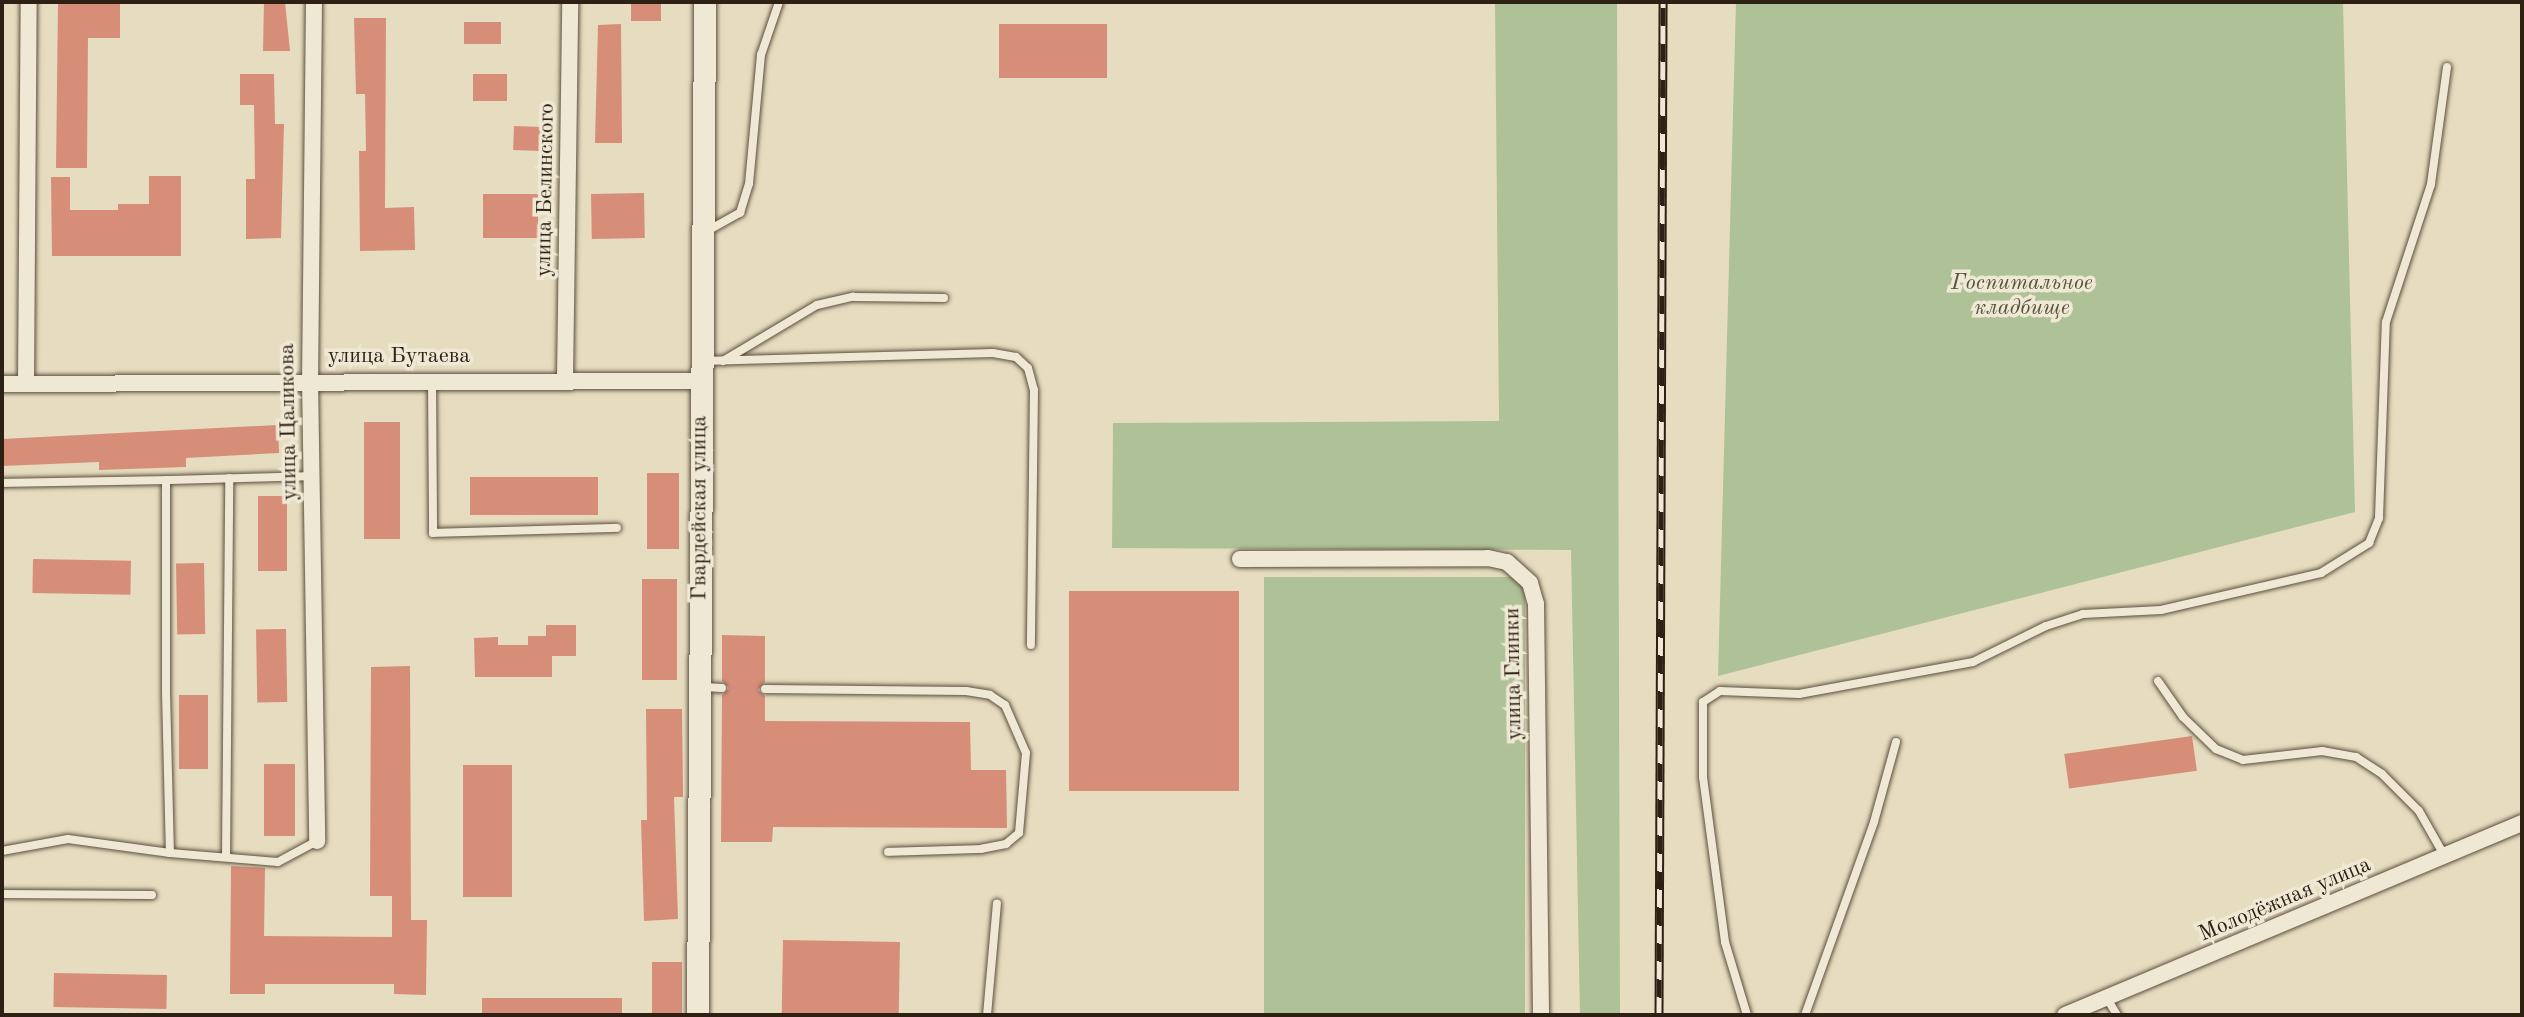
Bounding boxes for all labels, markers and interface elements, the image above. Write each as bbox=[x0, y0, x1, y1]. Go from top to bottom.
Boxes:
street label: улица Белинского bbox=[531, 103, 561, 277]
park label: Госпитальное кладбище bbox=[1951, 270, 2093, 322]
street label: улица Цаликова bbox=[274, 343, 304, 501]
street label: улица Бутаева bbox=[328, 344, 470, 370]
street label: Гвардейская улица bbox=[687, 416, 713, 600]
street label: улица Глинки bbox=[1500, 608, 1528, 740]
street label: Молодёжная улица bbox=[2195, 852, 2375, 948]

